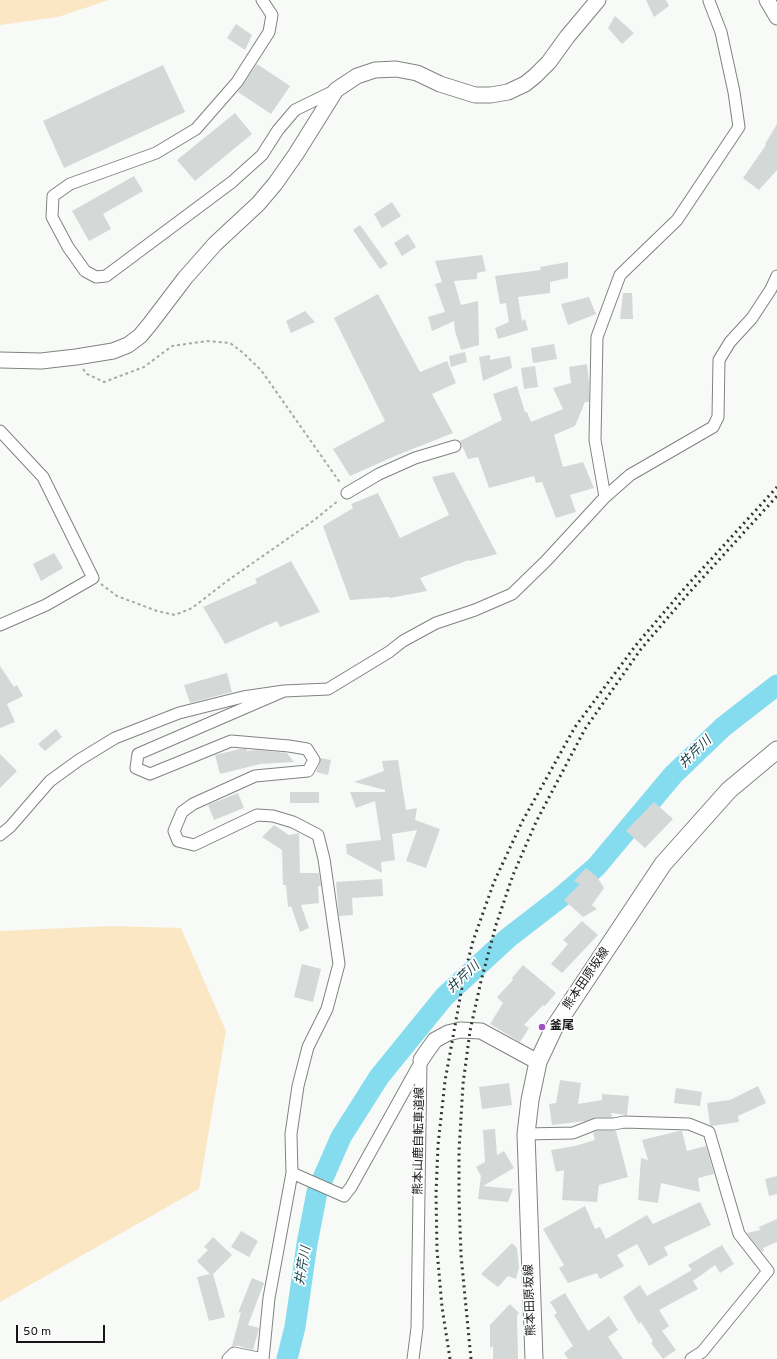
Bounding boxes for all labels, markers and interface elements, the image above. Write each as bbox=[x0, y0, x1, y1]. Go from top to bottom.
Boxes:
water label: 井芹川 bbox=[677, 734, 715, 772]
street label: 熊本田原坂線 bbox=[561, 945, 613, 1013]
water label: 井芹川 bbox=[444, 959, 484, 997]
place label: 釜尾 bbox=[550, 1020, 574, 1034]
marker: 釜尾 bbox=[537, 1022, 547, 1032]
street label: 熊本山鹿自転車道線 bbox=[412, 1087, 428, 1195]
water label: 井芹川 bbox=[293, 1245, 315, 1287]
street label: 熊本田原坂線 bbox=[523, 1264, 539, 1336]
scale bar bbox=[18, 1317, 107, 1343]
text: 50 m bbox=[23, 1324, 51, 1340]

